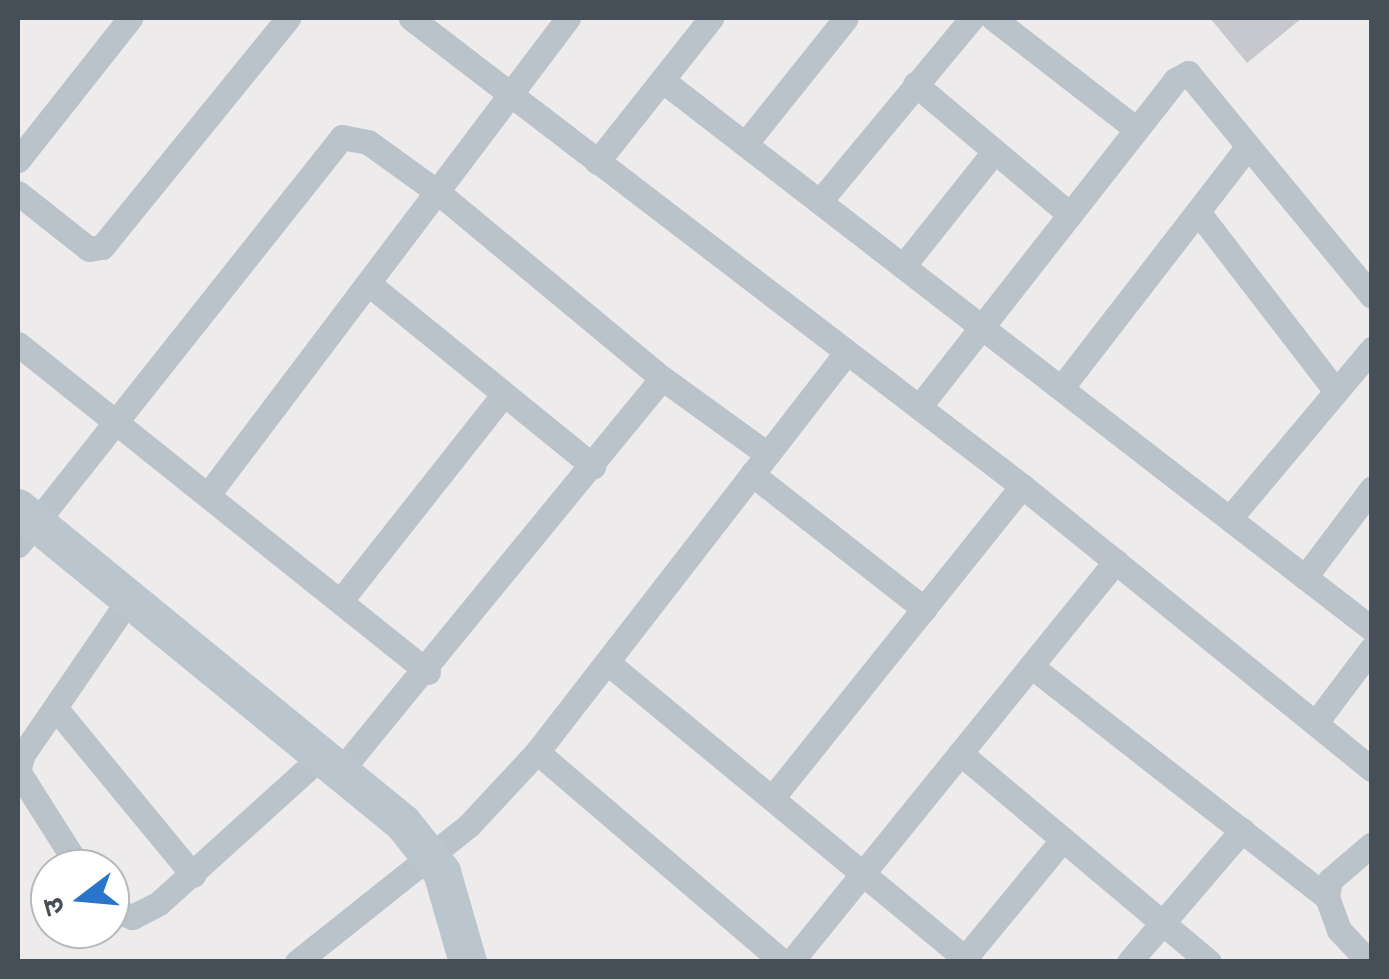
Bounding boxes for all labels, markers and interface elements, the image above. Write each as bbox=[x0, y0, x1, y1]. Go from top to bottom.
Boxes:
north arrow bbox=[30, 849, 130, 949]
text: उ bbox=[33, 894, 74, 920]

